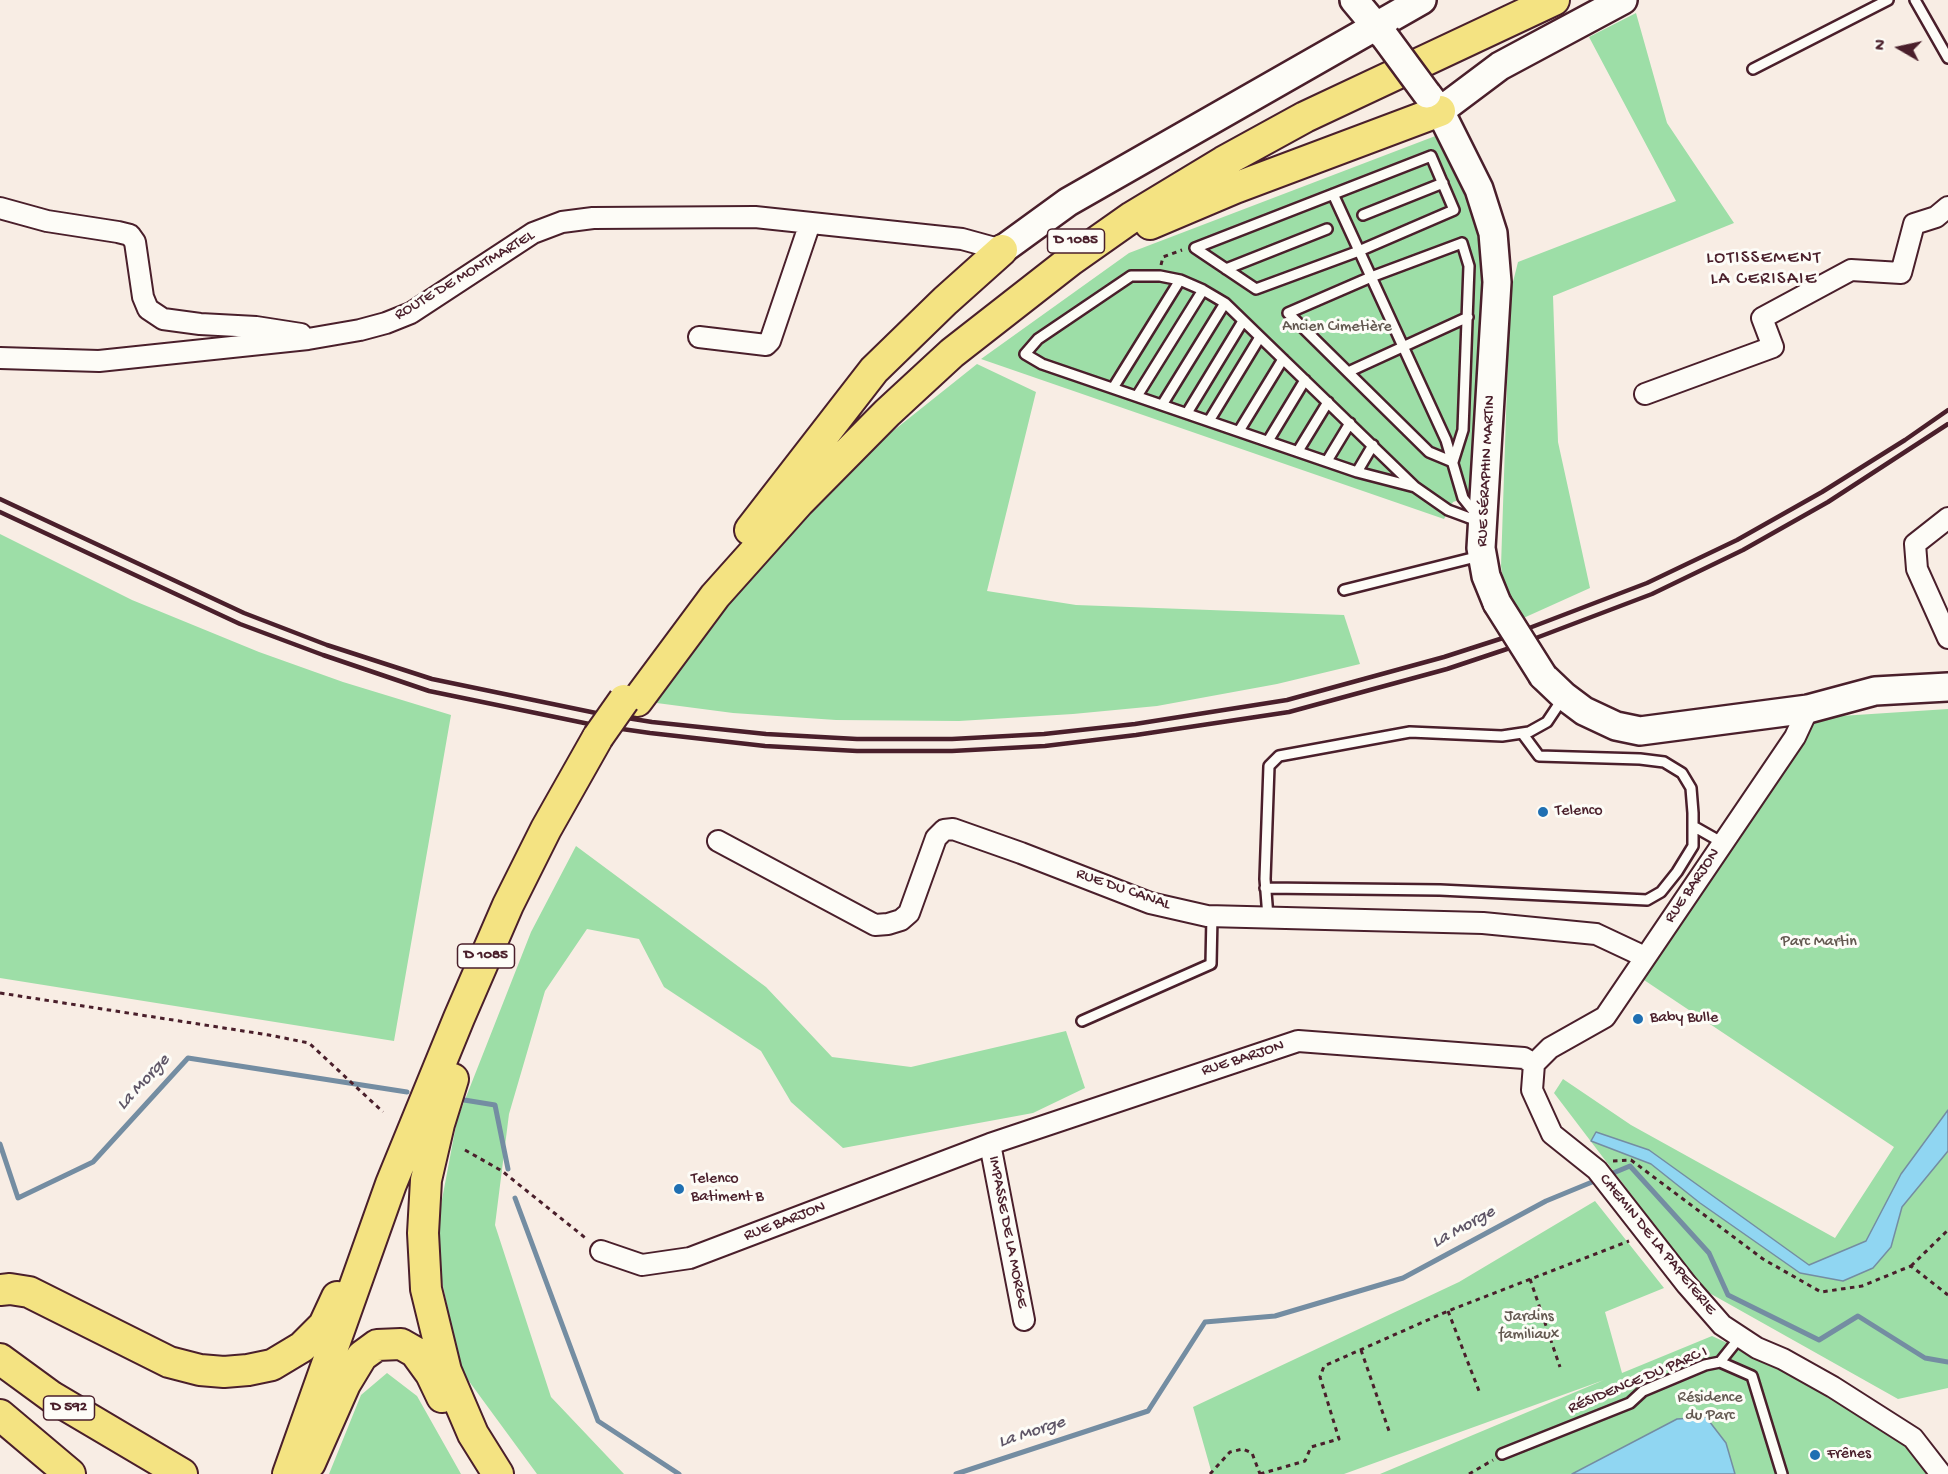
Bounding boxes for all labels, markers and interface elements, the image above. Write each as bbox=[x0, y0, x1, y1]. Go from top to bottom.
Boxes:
north arrow bbox=[1870, 18, 1930, 78]
text: N bbox=[1872, 38, 1892, 52]
street label: ROUTE DE MONTMARTEL bbox=[392, 227, 538, 325]
road number: D 1085 bbox=[1048, 229, 1104, 253]
district label: LOTISSEMENT LA CERISAIE bbox=[1706, 248, 1822, 290]
park label: Ancien Cimetière bbox=[1282, 318, 1392, 338]
street label: RUE SÉRAPHIN MARTIN bbox=[1473, 395, 1501, 547]
place label: Telenco bbox=[1555, 802, 1603, 822]
marker: Telenco bbox=[1536, 805, 1550, 819]
street label: RUE BARJON bbox=[1661, 845, 1725, 927]
street label: RUE DU CANAL bbox=[1073, 865, 1173, 915]
park label: Parc Martin bbox=[1781, 933, 1857, 953]
road number: D 1085 bbox=[458, 944, 514, 968]
place label: Baby Bulle bbox=[1650, 1009, 1718, 1029]
marker: Baby Bulle bbox=[1631, 1012, 1645, 1026]
street label: RUE BARJON bbox=[1199, 1037, 1287, 1081]
water label: La Morge bbox=[113, 1051, 175, 1115]
street label: IMPASSE DE LA MORGE bbox=[983, 1154, 1031, 1310]
place label: Telenco Batiment B bbox=[691, 1170, 764, 1208]
street label: CHEMIN DE LA PAPETERIE bbox=[1594, 1171, 1720, 1319]
marker: Telenco Batiment B bbox=[672, 1182, 686, 1196]
street label: RUE BARJON bbox=[741, 1198, 829, 1246]
water label: La Morge bbox=[1429, 1202, 1499, 1254]
park label: Jardins familiaux bbox=[1499, 1308, 1559, 1346]
street label: RÉSIDENCE DU PARC I bbox=[1566, 1343, 1710, 1419]
park label: Résidence du Parc bbox=[1678, 1389, 1742, 1427]
road number: D 592 bbox=[44, 1396, 94, 1420]
water label: La Morge bbox=[996, 1412, 1068, 1454]
place label: Frênes bbox=[1827, 1445, 1871, 1465]
marker: Frênes bbox=[1808, 1448, 1822, 1462]

